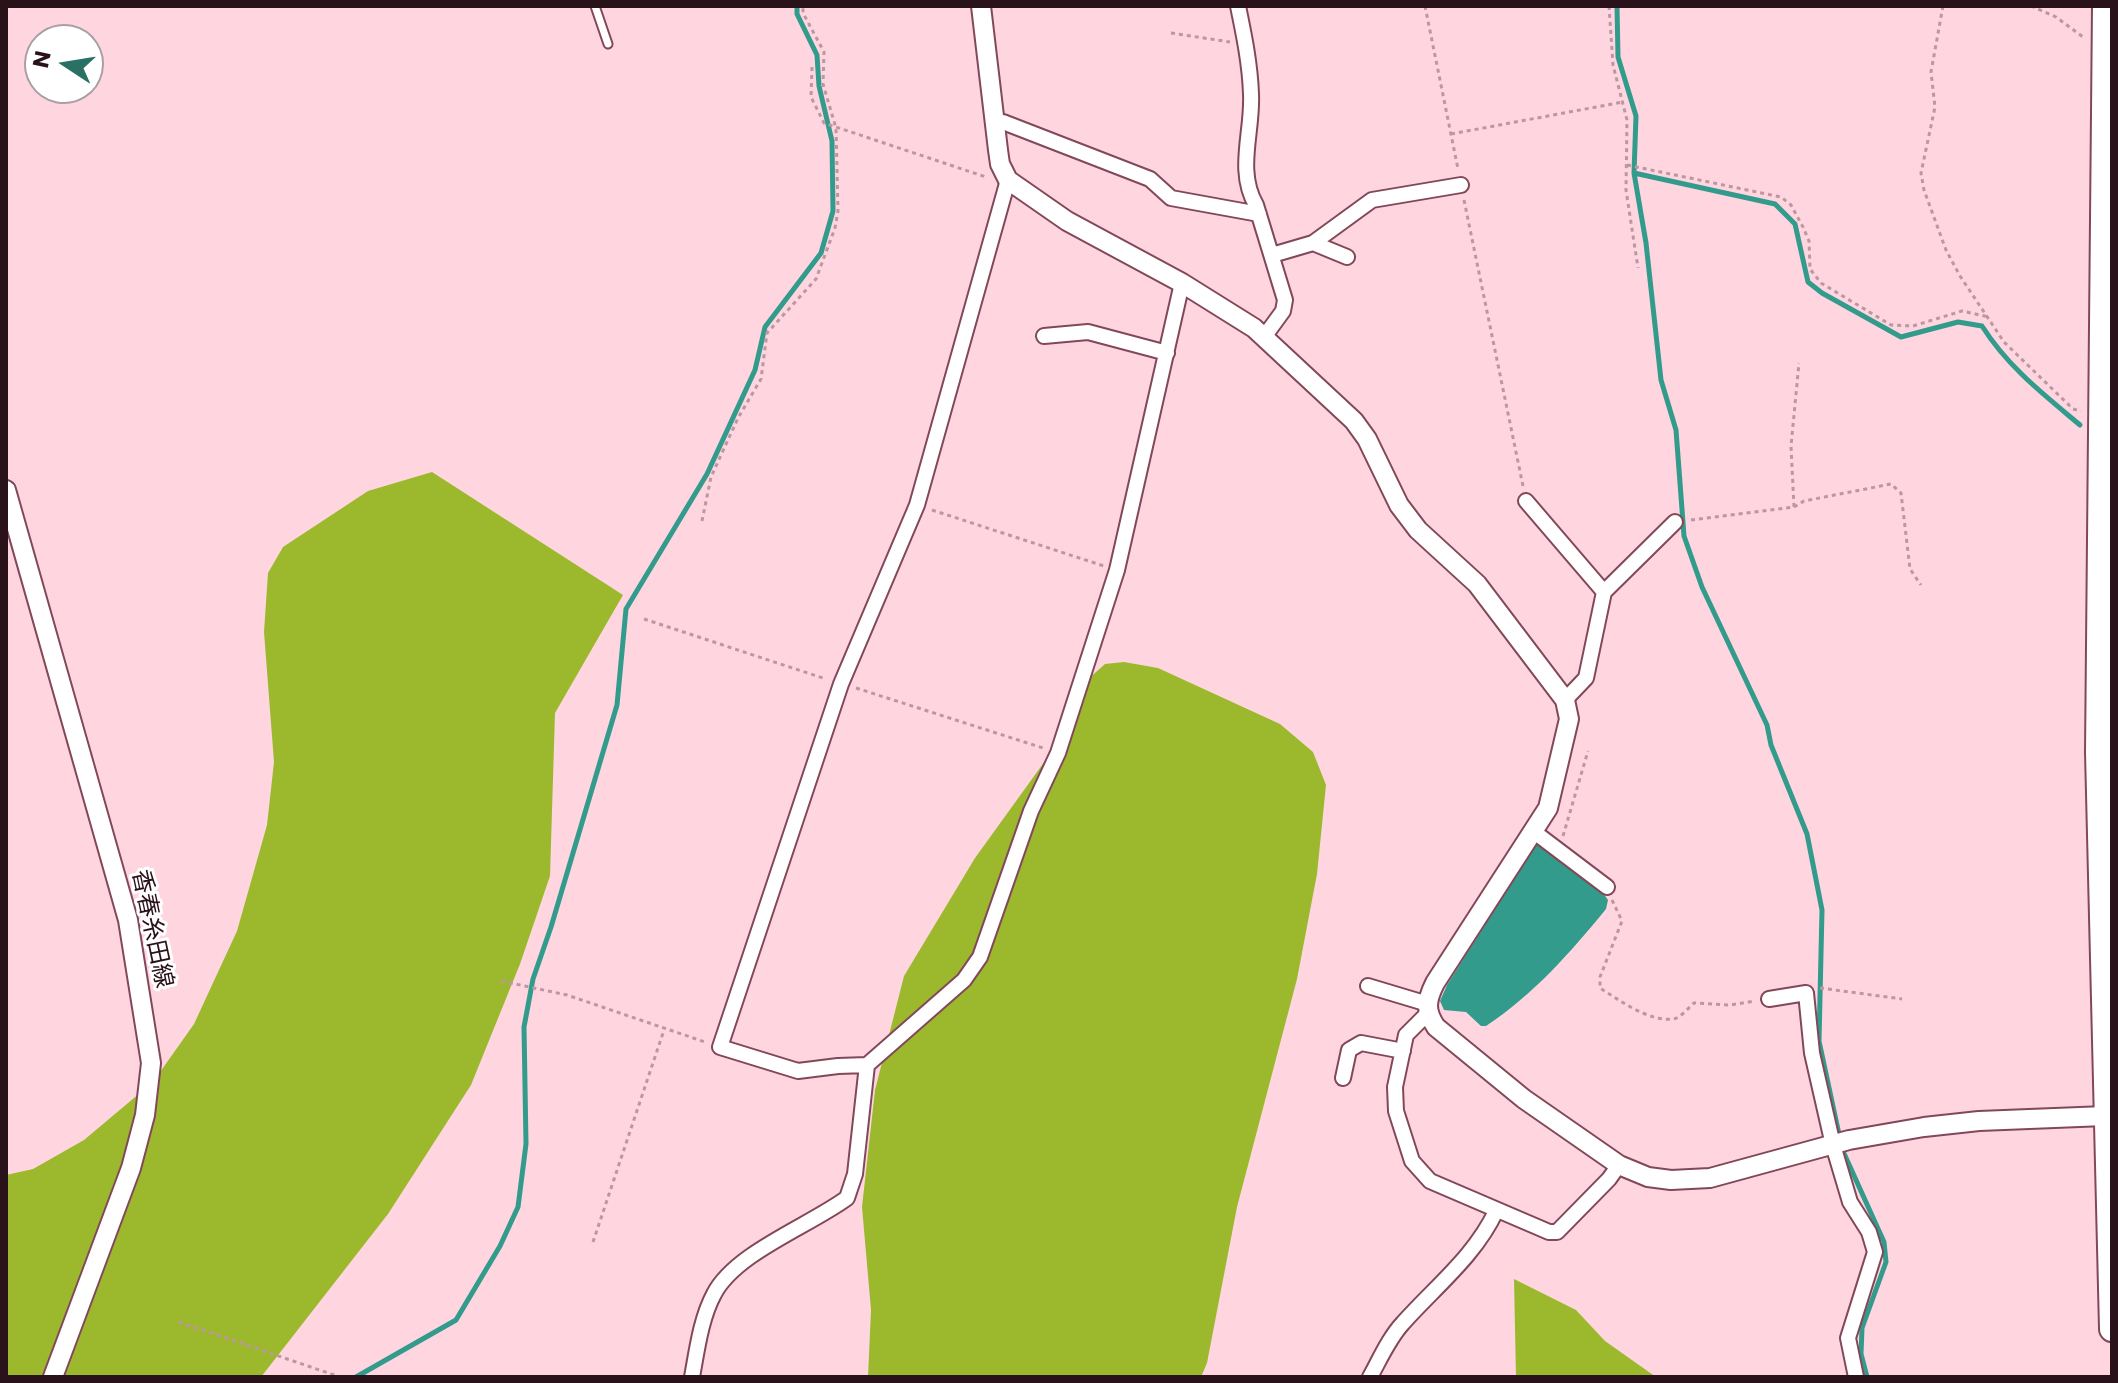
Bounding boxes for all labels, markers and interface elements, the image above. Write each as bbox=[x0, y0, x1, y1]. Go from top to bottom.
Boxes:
north arrow bbox=[24, 24, 104, 104]
text: N bbox=[25, 48, 59, 71]
street label: 香春糸田線 bbox=[124, 867, 178, 991]

